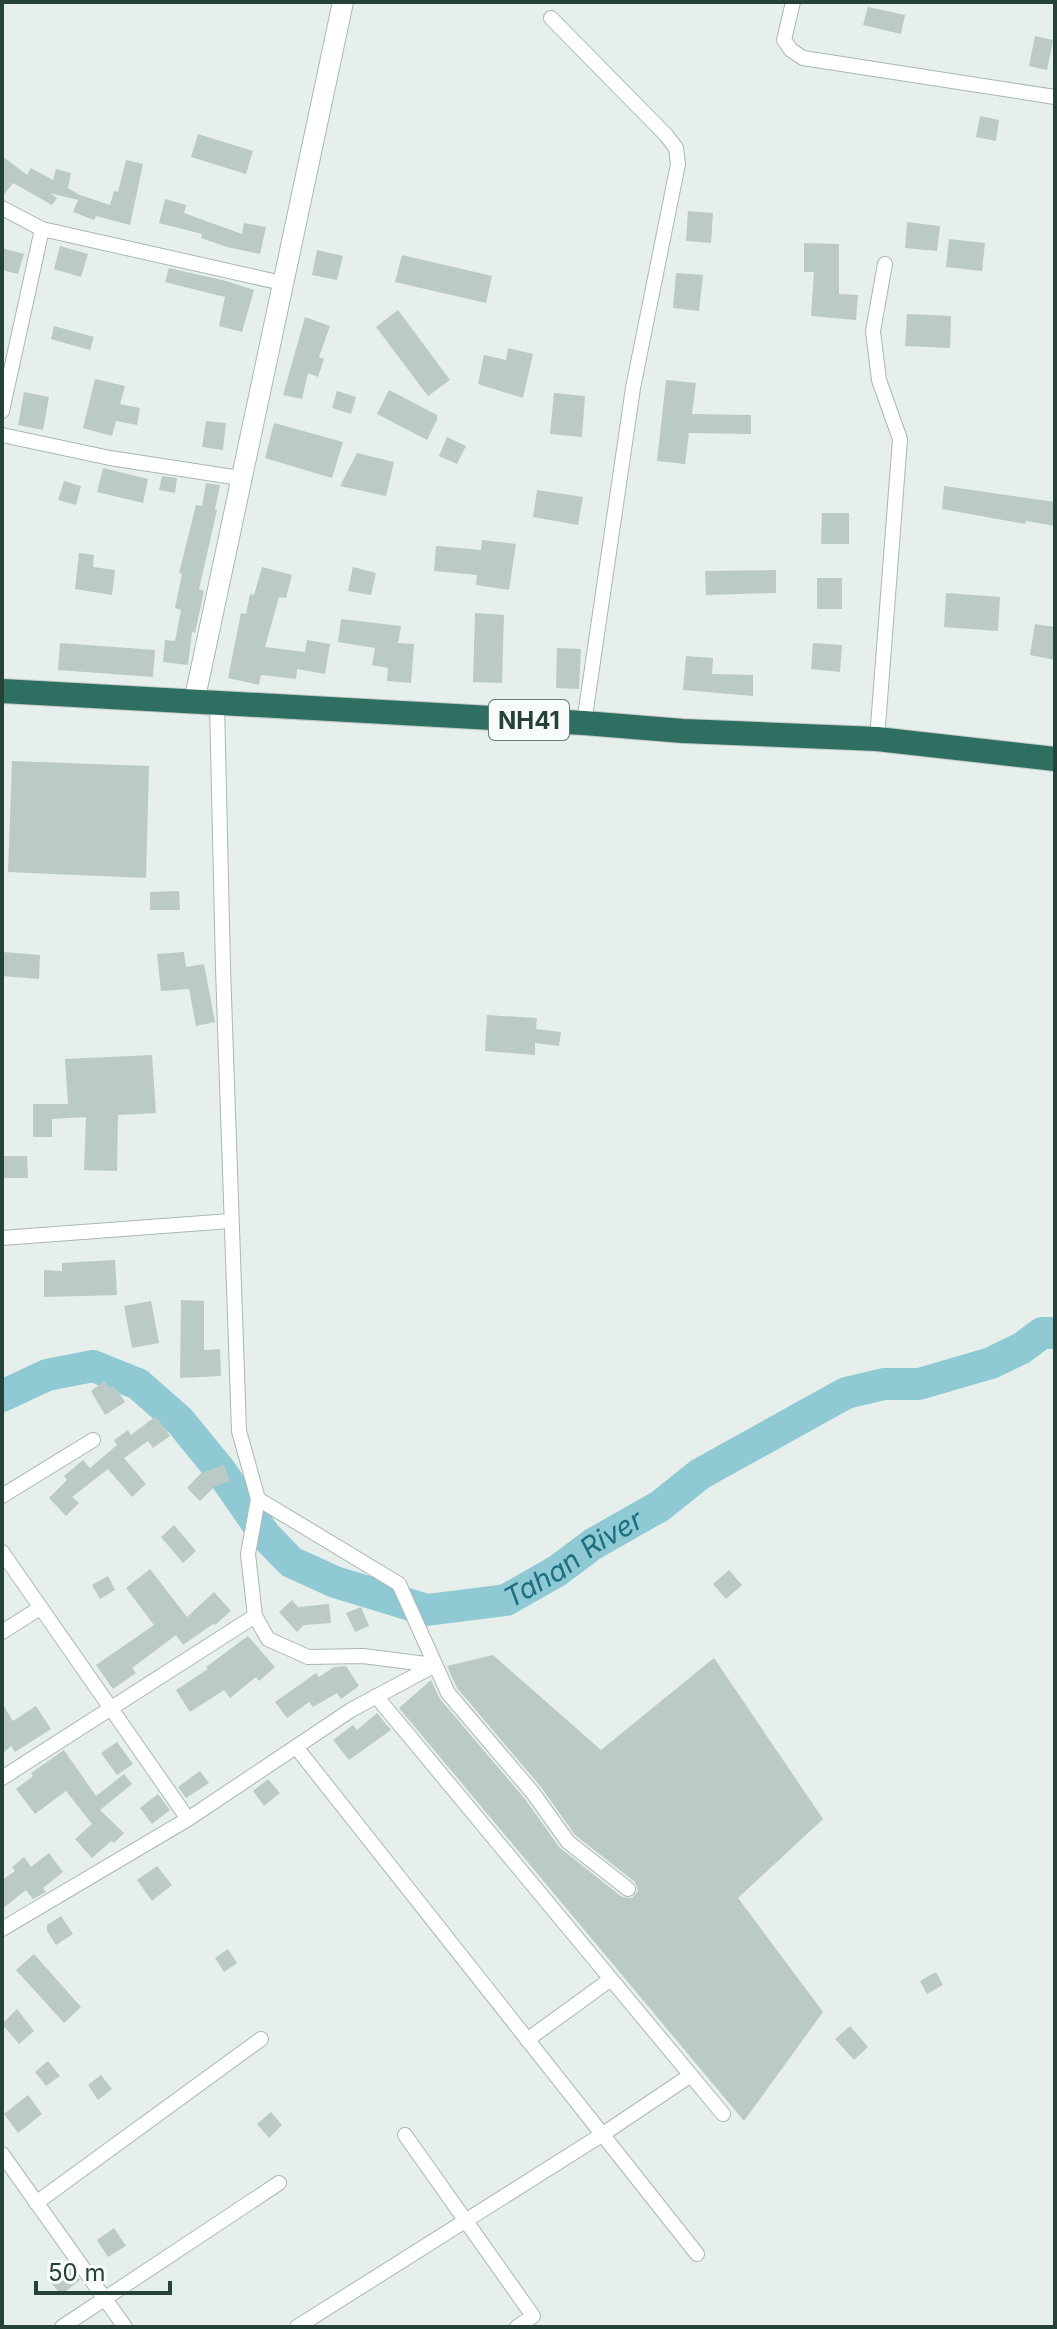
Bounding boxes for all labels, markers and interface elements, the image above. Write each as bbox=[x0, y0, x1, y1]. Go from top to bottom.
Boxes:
road number: NH41 bbox=[489, 700, 569, 740]
water label: Tahan River bbox=[498, 1502, 650, 1615]
scale bar bbox=[36, 2245, 170, 2295]
text: 50 m bbox=[48, 2258, 106, 2287]

